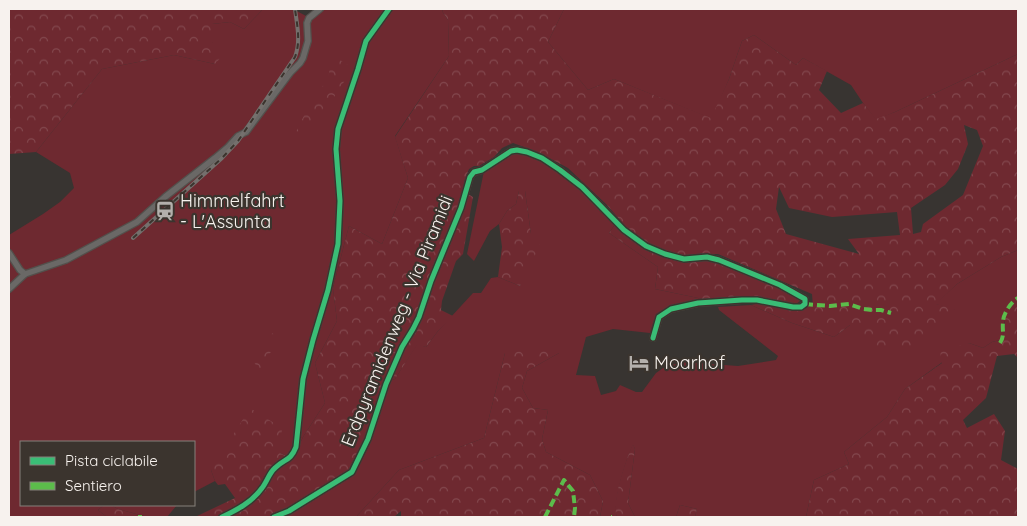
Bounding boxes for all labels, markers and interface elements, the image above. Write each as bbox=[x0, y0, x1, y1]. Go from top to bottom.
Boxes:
place label: Himmelfahrt - L'Assunta bbox=[180, 189, 285, 233]
street label: Erdpyramidenweg - Via Piramidi bbox=[336, 192, 458, 450]
station icon: Himmelfahrt - L'Assunta bbox=[154, 200, 176, 222]
place label: Moarhof bbox=[654, 351, 726, 374]
hotel icon: Moarhof bbox=[628, 352, 650, 374]
legend bbox=[20, 441, 195, 506]
text: Pista ciclabile bbox=[65, 451, 158, 470]
text: Sentiero bbox=[65, 476, 122, 495]

